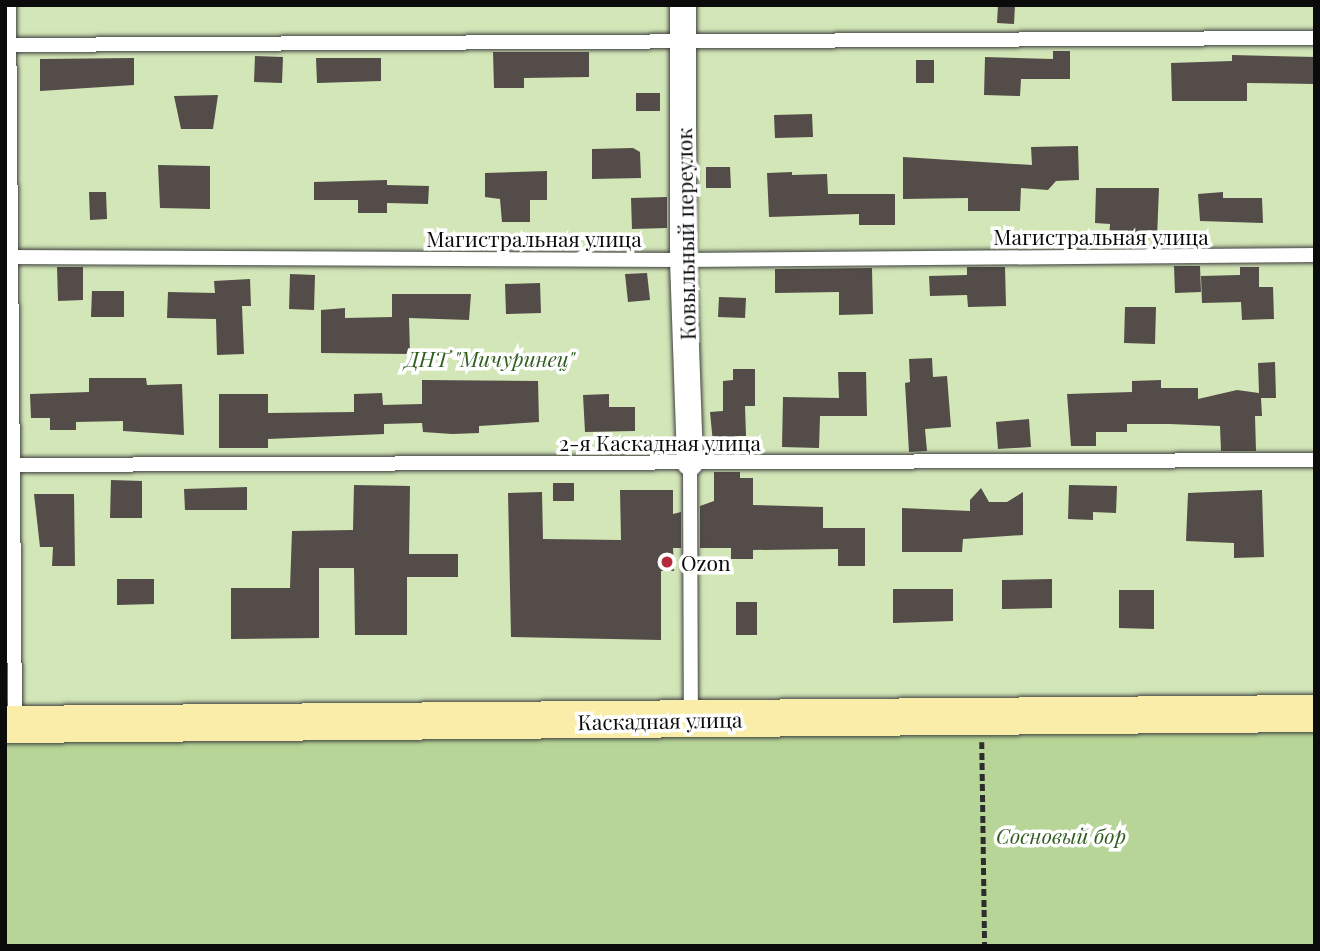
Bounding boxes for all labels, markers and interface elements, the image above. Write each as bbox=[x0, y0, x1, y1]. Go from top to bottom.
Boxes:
street label: Ковыльный переулок bbox=[671, 128, 699, 340]
street label: Магистральная улица bbox=[993, 223, 1209, 249]
street label: Магистральная улица bbox=[426, 225, 642, 251]
park label: ДНТ "Мичуринец" bbox=[405, 345, 575, 371]
street label: 2-я Каскадная улица bbox=[559, 429, 761, 455]
place label: Ozon bbox=[681, 549, 731, 575]
marker: Ozon bbox=[659, 554, 675, 570]
street label: Каскадная улица bbox=[577, 706, 743, 734]
park label: Сосновый бор bbox=[996, 822, 1126, 848]

